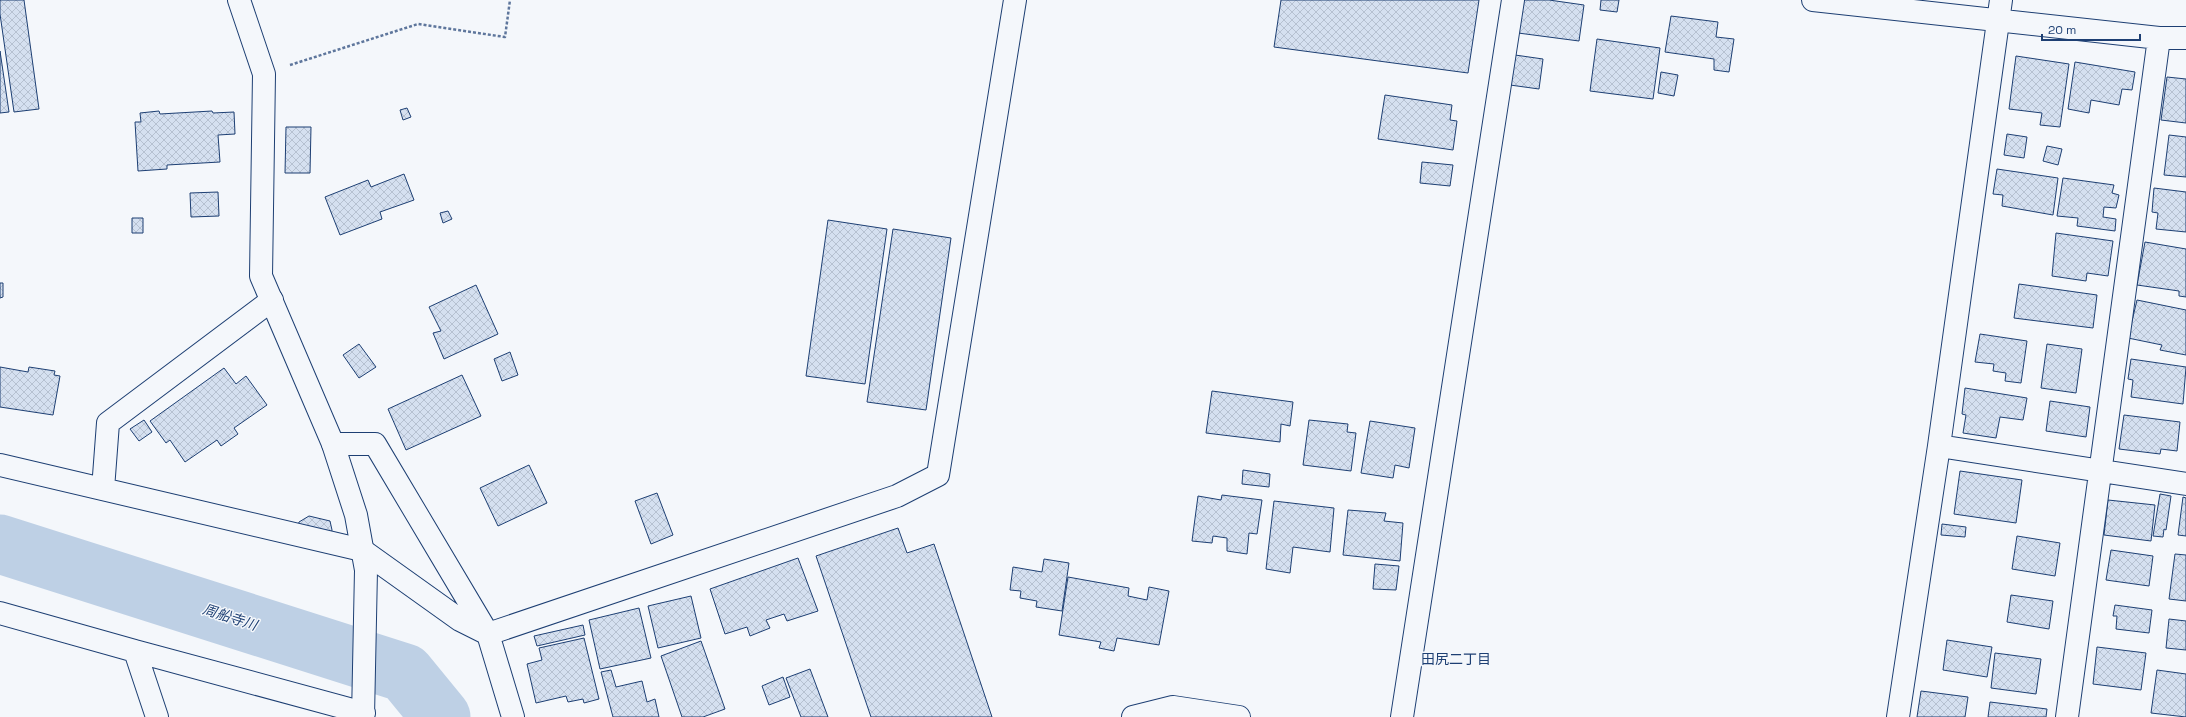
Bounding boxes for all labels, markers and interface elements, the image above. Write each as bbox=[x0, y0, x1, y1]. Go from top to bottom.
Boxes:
scale bar bbox=[2042, 16, 2140, 42]
text: 20 m bbox=[2048, 22, 2076, 38]
water label: 周船寺川 bbox=[201, 600, 261, 635]
district label: 田尻二丁目 bbox=[1421, 650, 1491, 668]

